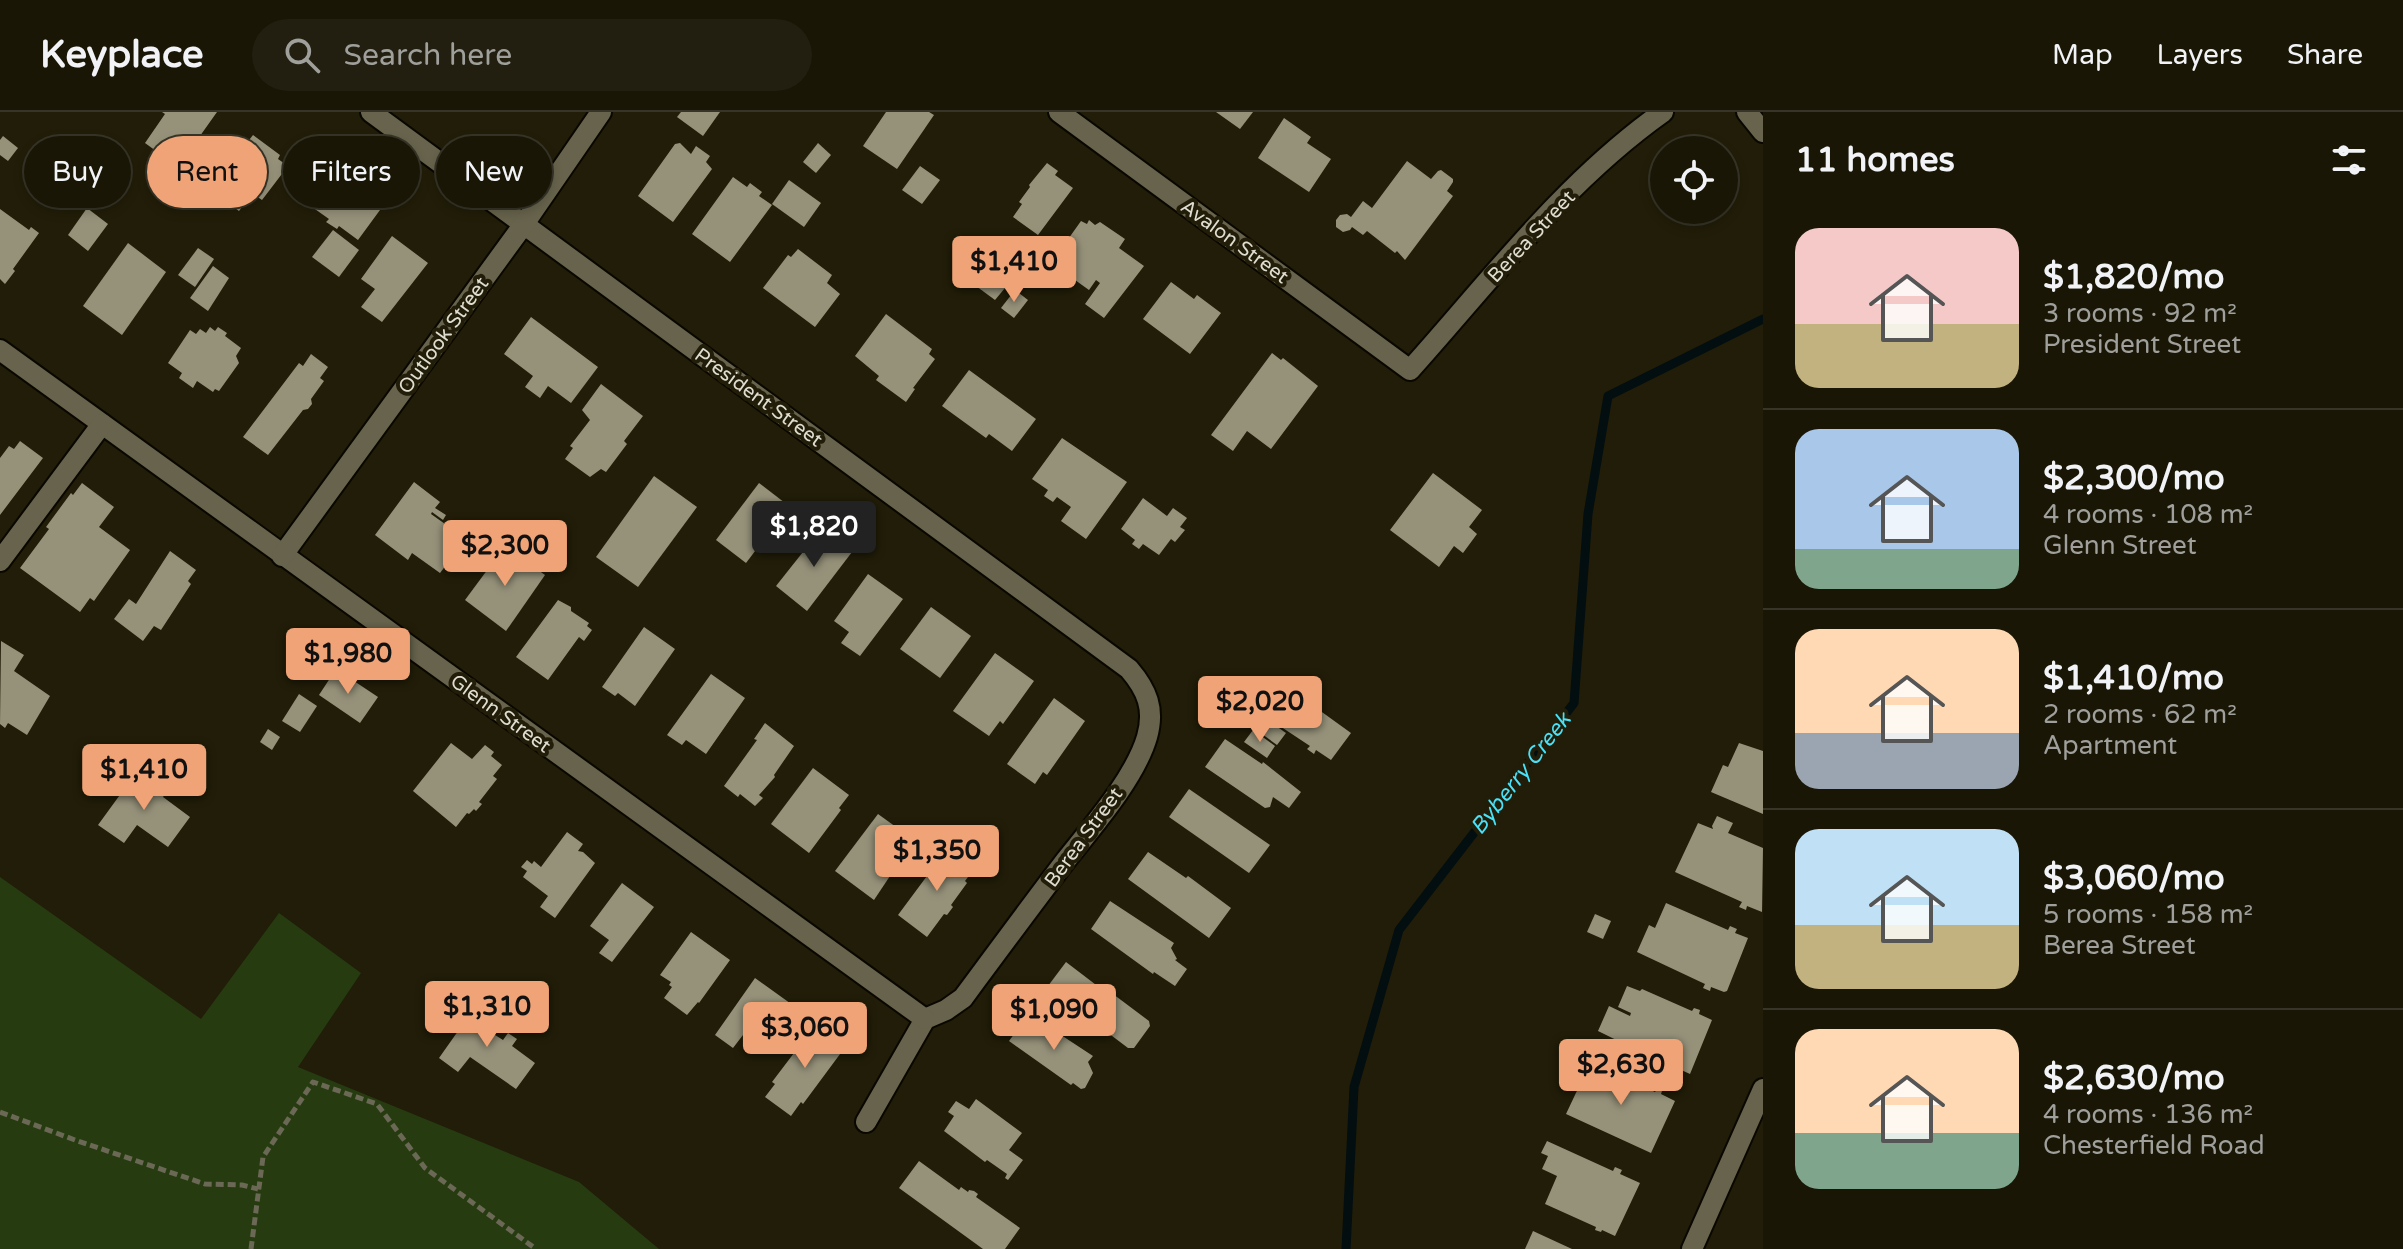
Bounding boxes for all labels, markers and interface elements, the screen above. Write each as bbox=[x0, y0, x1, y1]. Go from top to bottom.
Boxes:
search box bbox=[252, 19, 812, 91]
text: Keyplace bbox=[40, 32, 204, 78]
icon: search bbox=[280, 33, 324, 77]
text: Search here bbox=[344, 37, 512, 74]
text: Map bbox=[2052, 38, 2113, 72]
text: Layers bbox=[2157, 38, 2243, 72]
text: Share bbox=[2287, 38, 2363, 72]
chip: Buy bbox=[24, 136, 131, 208]
chip: Rent bbox=[147, 136, 267, 208]
chip: Filters bbox=[283, 136, 420, 208]
chip: New bbox=[436, 136, 552, 208]
map controls bbox=[1650, 136, 1738, 224]
button: locate bbox=[1650, 136, 1738, 224]
icon: filters bbox=[2327, 138, 2371, 182]
text: 11 homes bbox=[1795, 140, 1955, 181]
street label: Berea Street bbox=[1483, 185, 1581, 288]
street label: Avalon Street bbox=[1176, 195, 1293, 289]
pin: $1,410 bbox=[949, 236, 1079, 304]
text: $1,410 bbox=[970, 246, 1058, 277]
text: $1,820/mo bbox=[2043, 257, 2224, 298]
icon: home bbox=[1859, 260, 1955, 356]
street label: Outlook Street bbox=[393, 272, 494, 399]
text: 3 rooms · 92 m² bbox=[2043, 298, 2237, 329]
text: President Street bbox=[2043, 329, 2241, 360]
street label: President Street bbox=[690, 343, 827, 453]
text: $2,300/mo bbox=[2043, 458, 2225, 499]
icon: home bbox=[1859, 461, 1955, 557]
text: 4 rooms · 108 m² bbox=[2043, 499, 2253, 530]
pin: $1,820 bbox=[749, 501, 879, 569]
text: $1,820 bbox=[770, 511, 858, 542]
pin: $2,300 bbox=[440, 520, 570, 588]
text: $2,300 bbox=[461, 530, 549, 561]
text: Glenn Street bbox=[2043, 530, 2197, 561]
pin: $1,980 bbox=[283, 628, 413, 696]
text: $1,980 bbox=[304, 638, 392, 669]
text: $1,410/mo bbox=[2043, 658, 2224, 699]
icon: home bbox=[1859, 661, 1955, 757]
street label: Glenn Street bbox=[446, 669, 556, 758]
pin: $2,020 bbox=[1195, 676, 1325, 744]
text: $2,020 bbox=[1216, 686, 1304, 717]
text: 2 rooms · 62 m² bbox=[2043, 699, 2237, 730]
water label: Byberry Creek bbox=[1465, 706, 1578, 840]
text: Apartment bbox=[2043, 730, 2177, 761]
pin: $1,410 bbox=[79, 744, 209, 812]
text: $1,410 bbox=[100, 754, 188, 785]
street label: Berea Street bbox=[1040, 783, 1128, 892]
pin: $1,350 bbox=[872, 825, 1002, 893]
text: $1,350 bbox=[893, 835, 981, 866]
text: $3,060/mo bbox=[2043, 858, 2225, 899]
icon: home bbox=[1859, 861, 1955, 957]
text: 5 rooms · 158 m² bbox=[2043, 899, 2253, 930]
text: Berea Street bbox=[2043, 930, 2196, 961]
pin: $1,310 bbox=[422, 981, 552, 1049]
pin: $1,090 bbox=[989, 984, 1119, 1052]
text: $1,310 bbox=[443, 991, 531, 1022]
text: $1,090 bbox=[1010, 994, 1098, 1025]
pin: $3,060 bbox=[740, 1002, 870, 1070]
text: $3,060 bbox=[761, 1012, 849, 1043]
pin: $2,630 bbox=[1556, 1039, 1686, 1107]
text: $2,630 bbox=[1577, 1049, 1665, 1080]
text: $2,630/mo bbox=[2043, 1058, 2225, 1099]
icon: home bbox=[1859, 1061, 1955, 1157]
text: 4 rooms · 136 m² bbox=[2043, 1099, 2253, 1130]
text: Chesterfield Road bbox=[2043, 1130, 2265, 1161]

